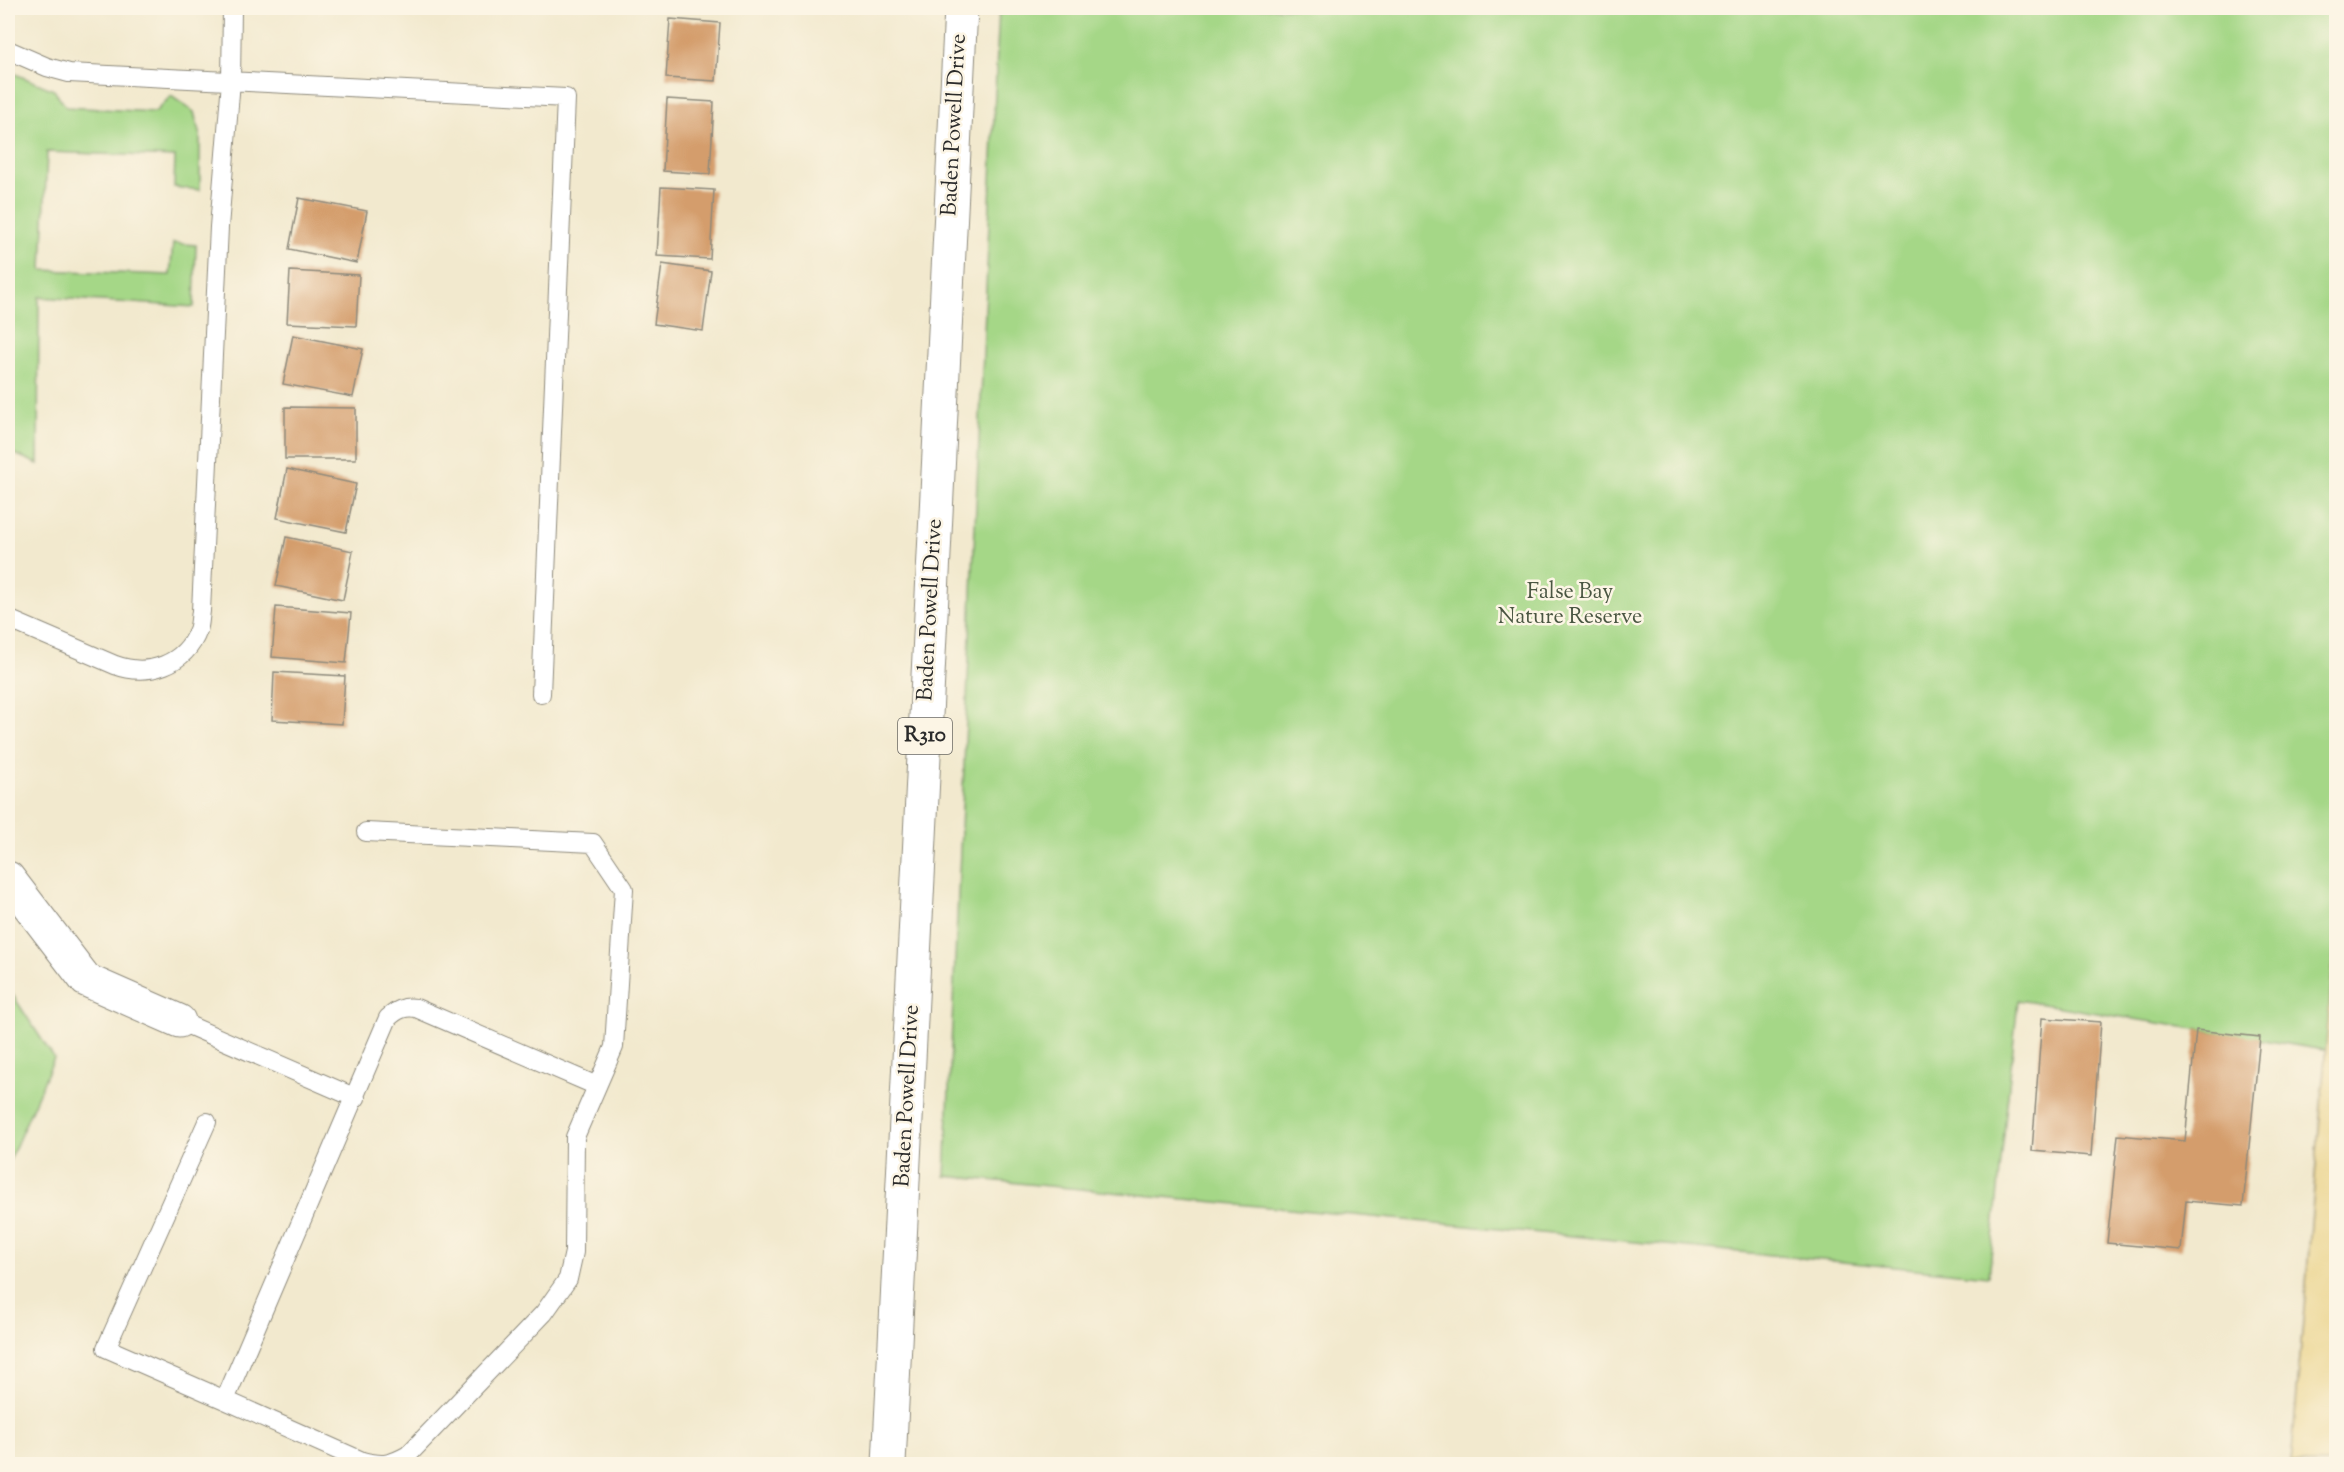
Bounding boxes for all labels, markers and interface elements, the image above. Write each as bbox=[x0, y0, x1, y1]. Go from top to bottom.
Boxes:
street label: Baden Powell Drive bbox=[934, 33, 976, 217]
street label: Baden Powell Drive bbox=[910, 518, 952, 702]
park label: False Bay Nature Reserve bbox=[1498, 577, 1642, 634]
road number: R310 bbox=[898, 718, 952, 754]
street label: Baden Powell Drive bbox=[887, 1004, 929, 1188]

